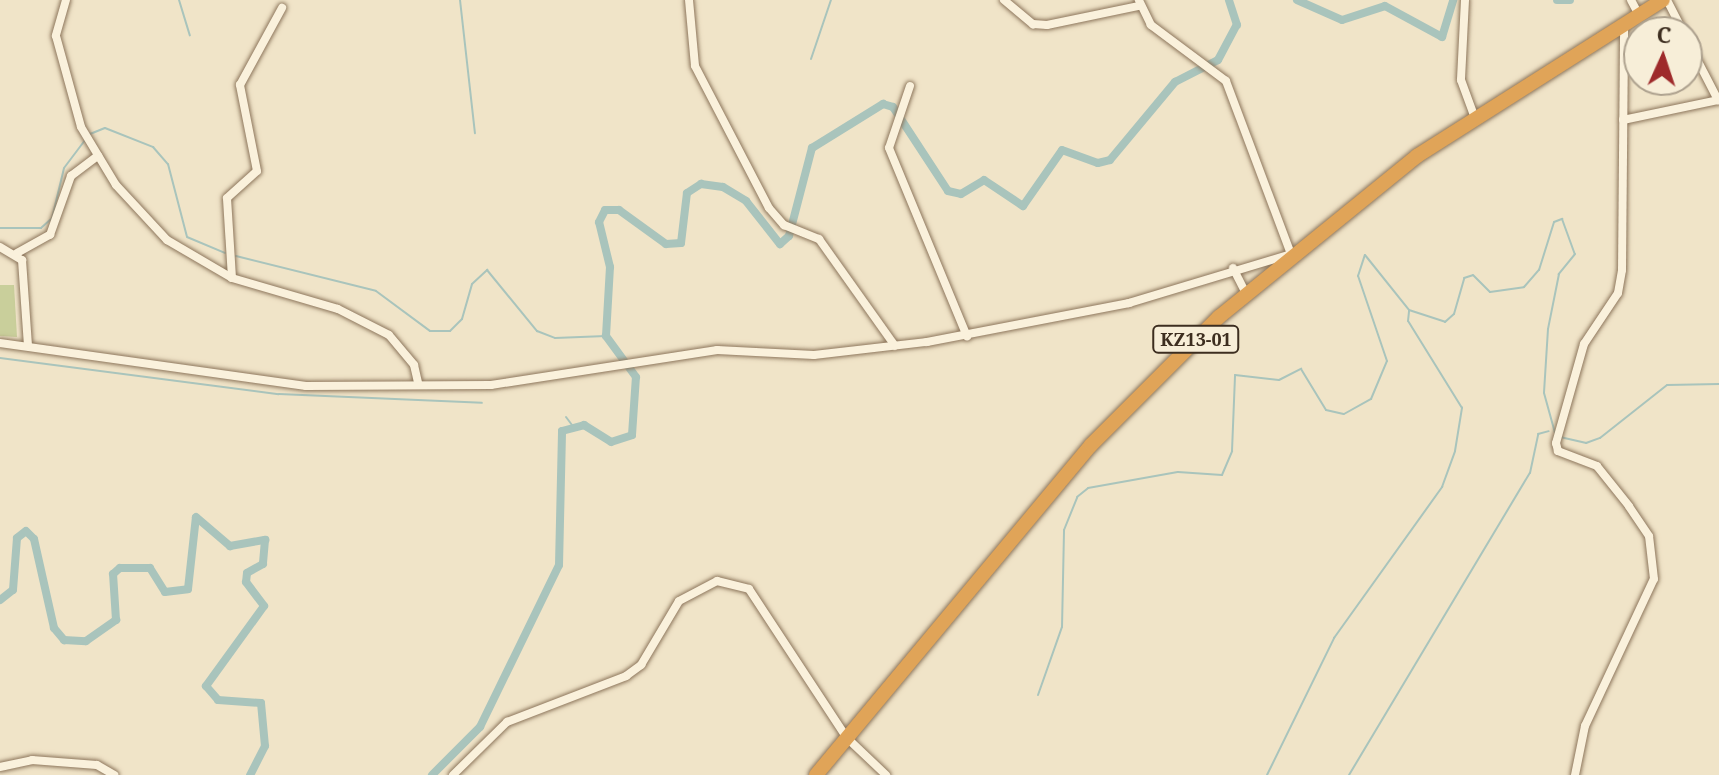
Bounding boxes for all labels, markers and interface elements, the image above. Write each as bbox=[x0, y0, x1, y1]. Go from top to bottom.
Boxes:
north arrow bbox=[1623, 16, 1703, 96]
text: С bbox=[1656, 19, 1672, 49]
road number: KZ13-01 bbox=[1152, 325, 1240, 353]

